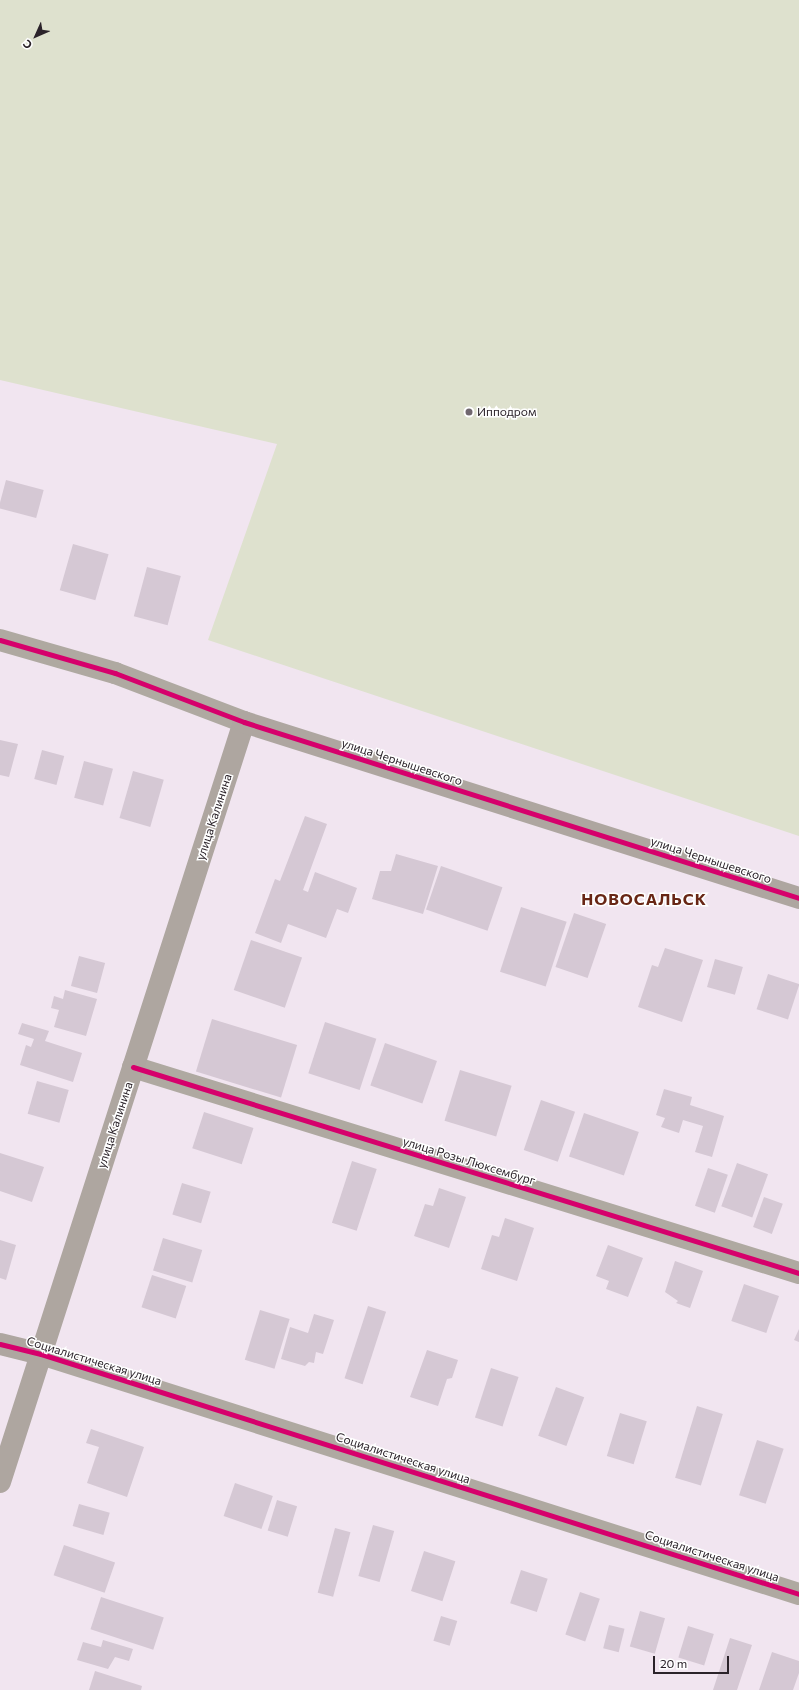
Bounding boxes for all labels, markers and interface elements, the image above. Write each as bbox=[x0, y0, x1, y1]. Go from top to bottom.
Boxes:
north arrow bbox=[16, 16, 56, 56]
text: С bbox=[20, 38, 34, 52]
place label: Ипподром bbox=[477, 405, 537, 419]
marker: Ипподром bbox=[464, 407, 474, 417]
street label: улица Чернышевского bbox=[340, 736, 464, 788]
street label: улица Калинина bbox=[193, 772, 235, 862]
street label: улица Чернышевского bbox=[649, 834, 773, 886]
district label: НОВОСАЛЬСК bbox=[581, 889, 707, 909]
street label: улица Калинина bbox=[94, 1080, 136, 1170]
street label: улица Розы Люксембург bbox=[401, 1134, 537, 1188]
street label: Социалистическая улица bbox=[25, 1334, 163, 1388]
street label: Социалистическая улица bbox=[334, 1429, 472, 1487]
street label: Социалистическая улица bbox=[643, 1527, 781, 1585]
scale bar bbox=[655, 1648, 731, 1674]
text: 20 m bbox=[660, 1656, 687, 1670]

